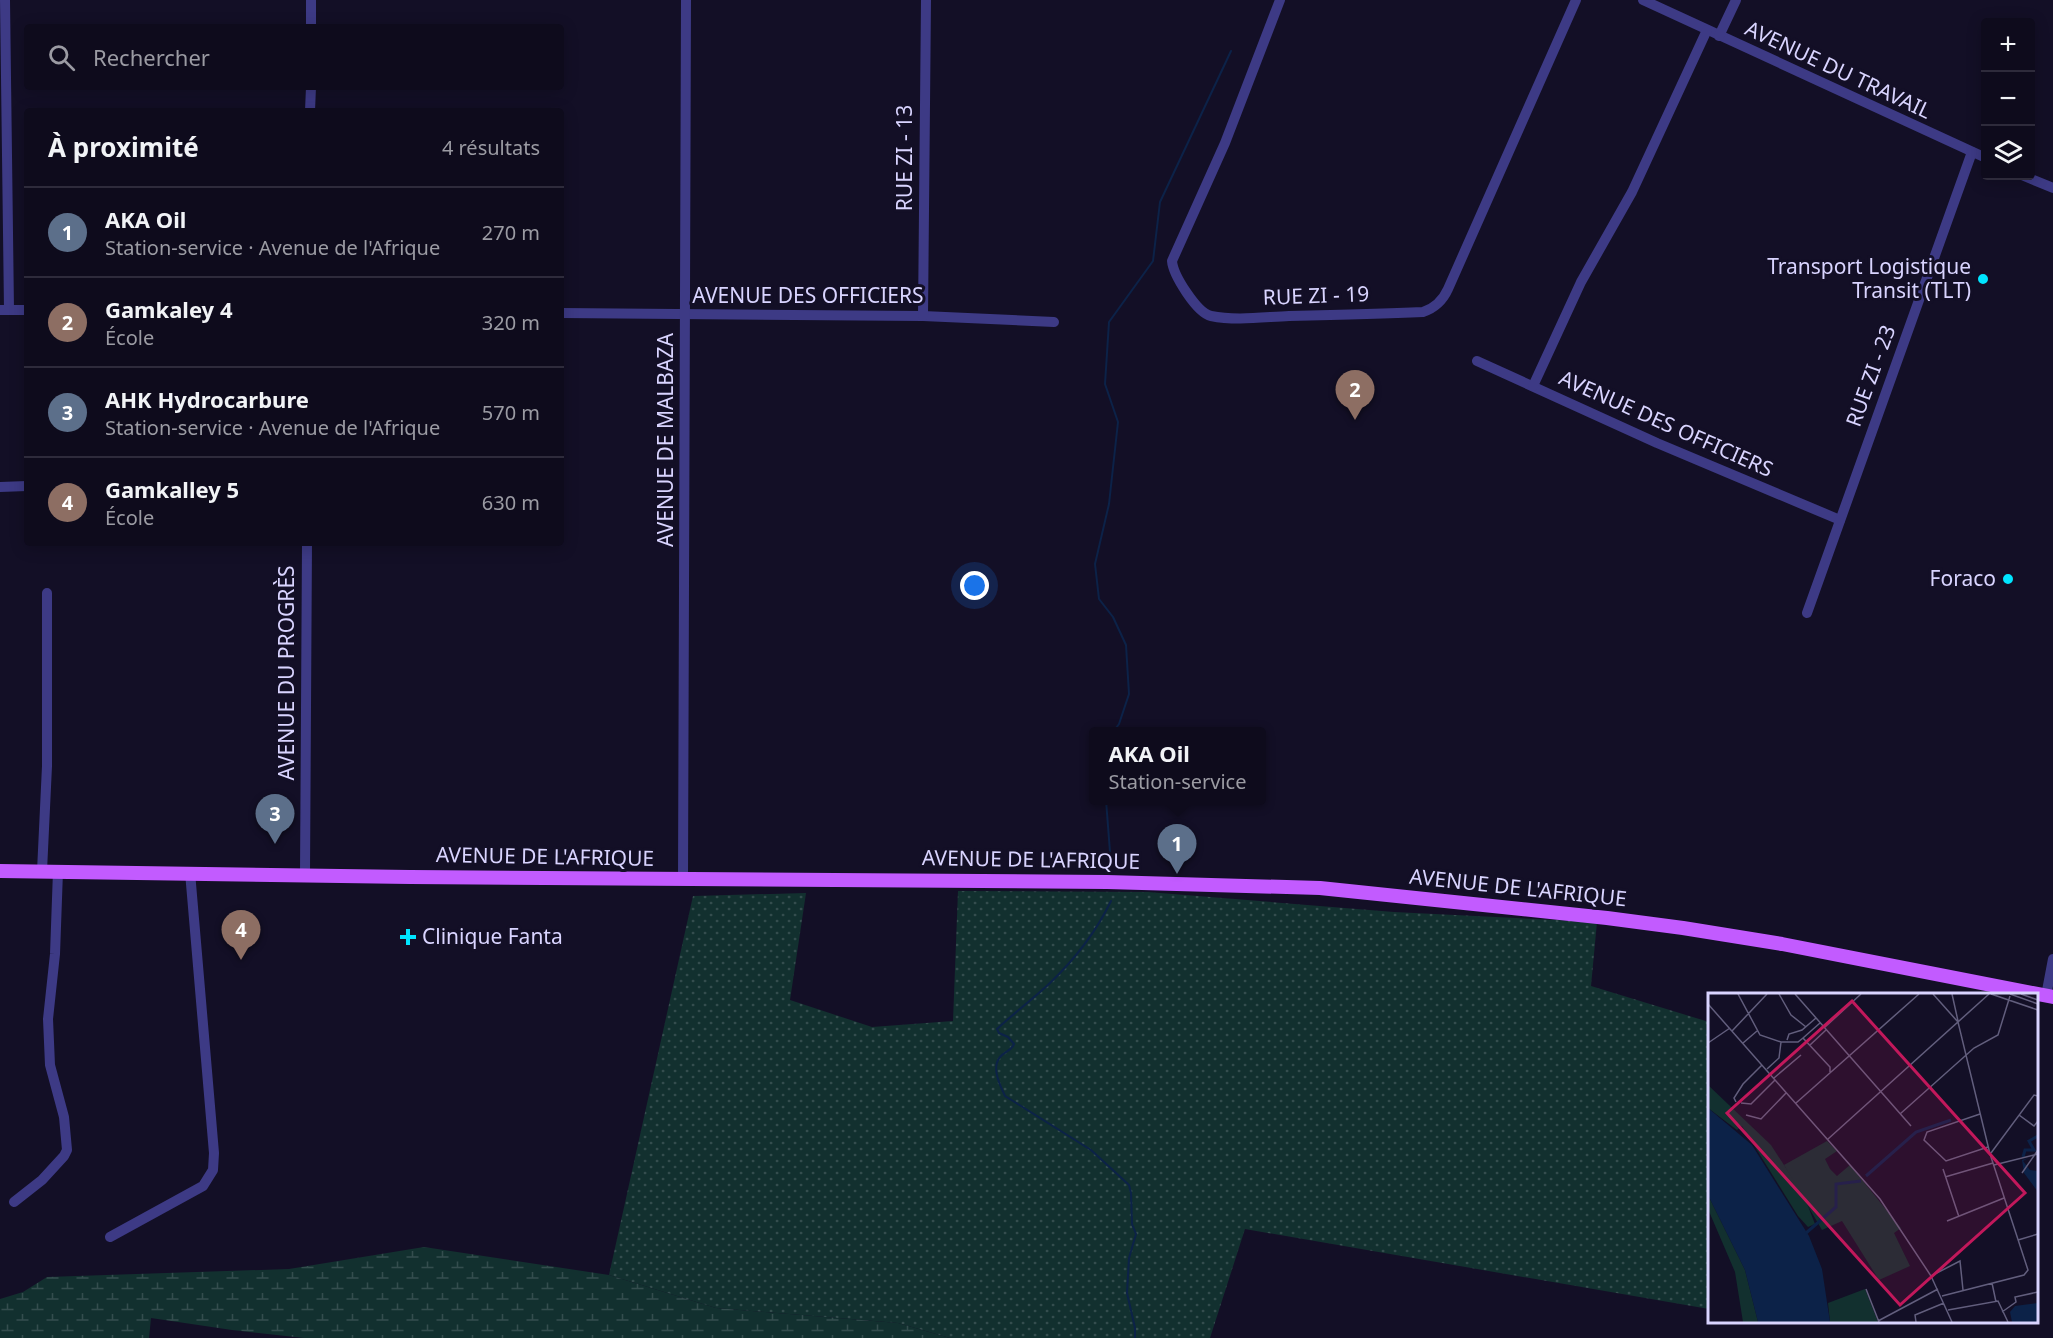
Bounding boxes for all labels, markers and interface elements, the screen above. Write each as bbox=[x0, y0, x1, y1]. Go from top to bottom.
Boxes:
street label: AVENUE DU TRAVAIL bbox=[1741, 14, 1936, 124]
map controls bbox=[1981, 18, 2035, 180]
button: + bbox=[1981, 18, 2035, 72]
search box bbox=[24, 24, 564, 90]
icon: search bbox=[45, 41, 78, 74]
text: Rechercher bbox=[93, 42, 210, 72]
button: − bbox=[1981, 72, 2035, 126]
street label: RUE ZI - 13 bbox=[890, 105, 918, 211]
button: layers bbox=[1981, 126, 2035, 180]
text: À proximité bbox=[48, 129, 199, 165]
text: 4 résultats bbox=[442, 134, 540, 161]
text: AKA Oil bbox=[105, 204, 186, 234]
text: 1 bbox=[62, 219, 73, 246]
text: 270 m bbox=[482, 219, 540, 246]
text: Station-service · Avenue de l'Afrique bbox=[105, 234, 440, 261]
place label: Transport Logistique Transit (TLT) bbox=[1767, 252, 1971, 304]
marker: Transport Logistique Transit (TLT) bbox=[1976, 272, 1990, 286]
street label: RUE ZI - 19 bbox=[1262, 279, 1370, 311]
street label: AVENUE DES OFFICIERS bbox=[692, 281, 924, 309]
text: Gamkaley 4 bbox=[105, 294, 233, 324]
text: 2 bbox=[62, 309, 73, 336]
text: 320 m bbox=[482, 309, 540, 336]
street label: RUE ZI - 23 bbox=[1839, 321, 1901, 430]
text: École bbox=[105, 324, 154, 351]
street label: AVENUE DE MALBAZA bbox=[651, 333, 679, 547]
street label: AVENUE DES OFFICIERS bbox=[1555, 363, 1778, 483]
pin: 2 bbox=[1336, 370, 1374, 420]
text: AHK Hydrocarbure bbox=[105, 384, 309, 414]
text: 3 bbox=[62, 399, 73, 426]
text: 570 m bbox=[482, 399, 540, 426]
text: Station-service · Avenue de l'Afrique bbox=[105, 414, 440, 441]
text: Gamkalley 5 bbox=[105, 474, 239, 504]
text: 4 bbox=[62, 489, 73, 516]
text: 630 m bbox=[482, 489, 540, 516]
text: École bbox=[105, 504, 154, 531]
place label: Foraco bbox=[1930, 564, 1996, 592]
street label: AVENUE DU PROGRÈS bbox=[272, 565, 300, 781]
your location bbox=[960, 571, 989, 600]
marker: Foraco bbox=[2001, 572, 2015, 586]
popup bbox=[1089, 727, 1266, 805]
text: AKA Oil bbox=[1108, 738, 1190, 768]
text: Station-service bbox=[1108, 768, 1247, 795]
pin: 3 bbox=[256, 794, 294, 844]
pin: 1 bbox=[1158, 824, 1196, 874]
street label: AVENUE DE L'AFRIQUE bbox=[436, 840, 654, 872]
street label: AVENUE DE L'AFRIQUE bbox=[922, 843, 1140, 875]
street label: AVENUE DE L'AFRIQUE bbox=[1408, 862, 1628, 912]
pin: 4 bbox=[222, 910, 260, 960]
place label: Clinique Fanta bbox=[422, 922, 563, 950]
marker: Clinique Fanta bbox=[399, 928, 417, 946]
inset map bbox=[1708, 993, 2038, 1323]

